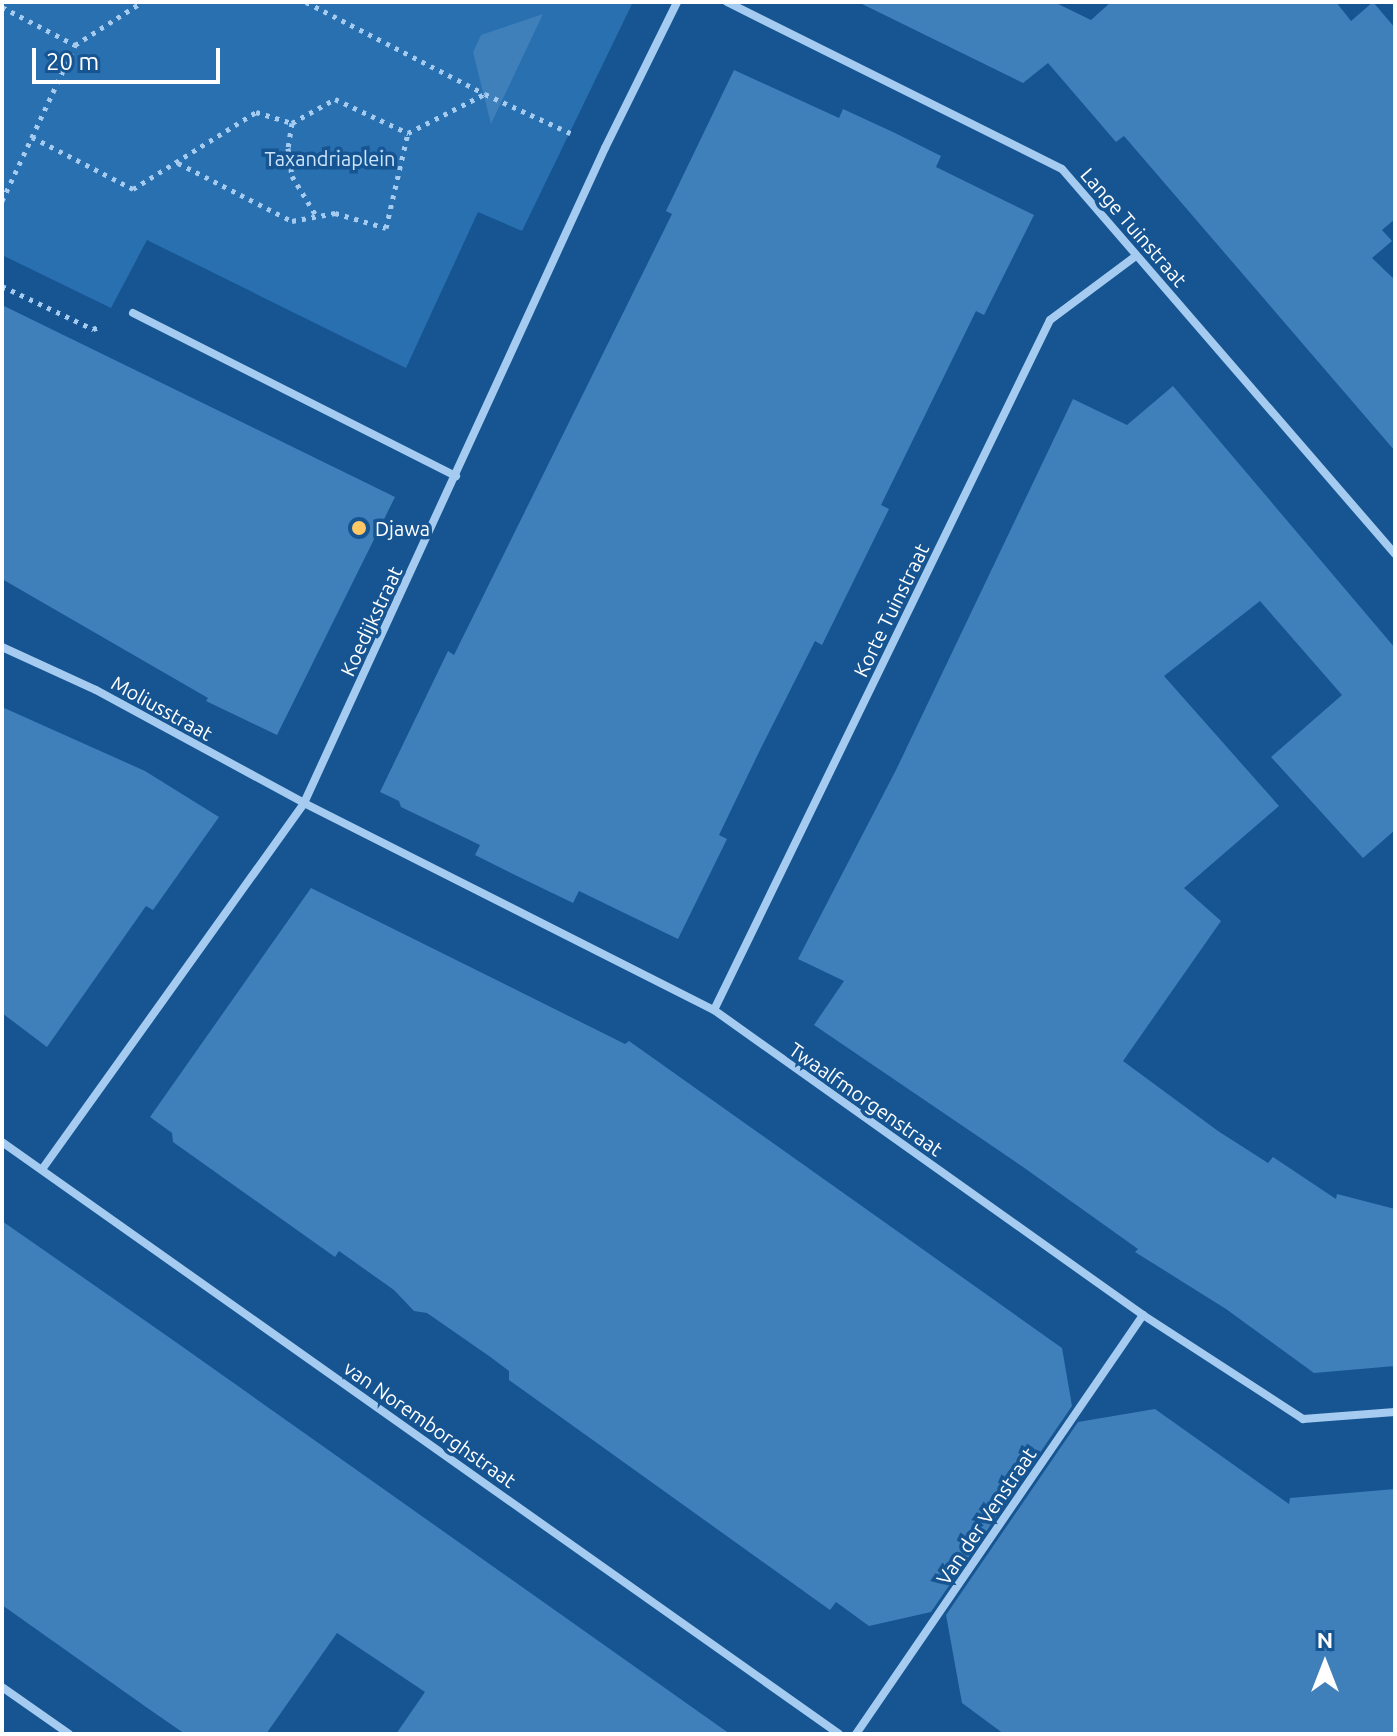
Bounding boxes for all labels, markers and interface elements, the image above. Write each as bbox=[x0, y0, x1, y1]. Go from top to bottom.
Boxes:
scale bar bbox=[36, 32, 224, 82]
text: 20 m bbox=[46, 48, 99, 75]
park label: Taxandriaplein bbox=[264, 146, 396, 170]
street label: Lange Tuinstraat bbox=[1076, 163, 1192, 291]
place label: Djawa bbox=[375, 516, 430, 540]
marker: Djawa bbox=[350, 519, 368, 537]
street label: Korte Tuinstraat bbox=[848, 539, 934, 681]
street label: Koedijkstraat bbox=[335, 562, 407, 680]
street label: Moliusstraat bbox=[107, 670, 217, 746]
street label: Twaalfmorgenstraat bbox=[785, 1037, 947, 1161]
street label: van Noremborghstraat bbox=[339, 1356, 521, 1492]
street label: Van der Venstraat bbox=[931, 1443, 1041, 1589]
north arrow bbox=[1285, 1624, 1365, 1704]
text: N bbox=[1317, 1627, 1333, 1652]

